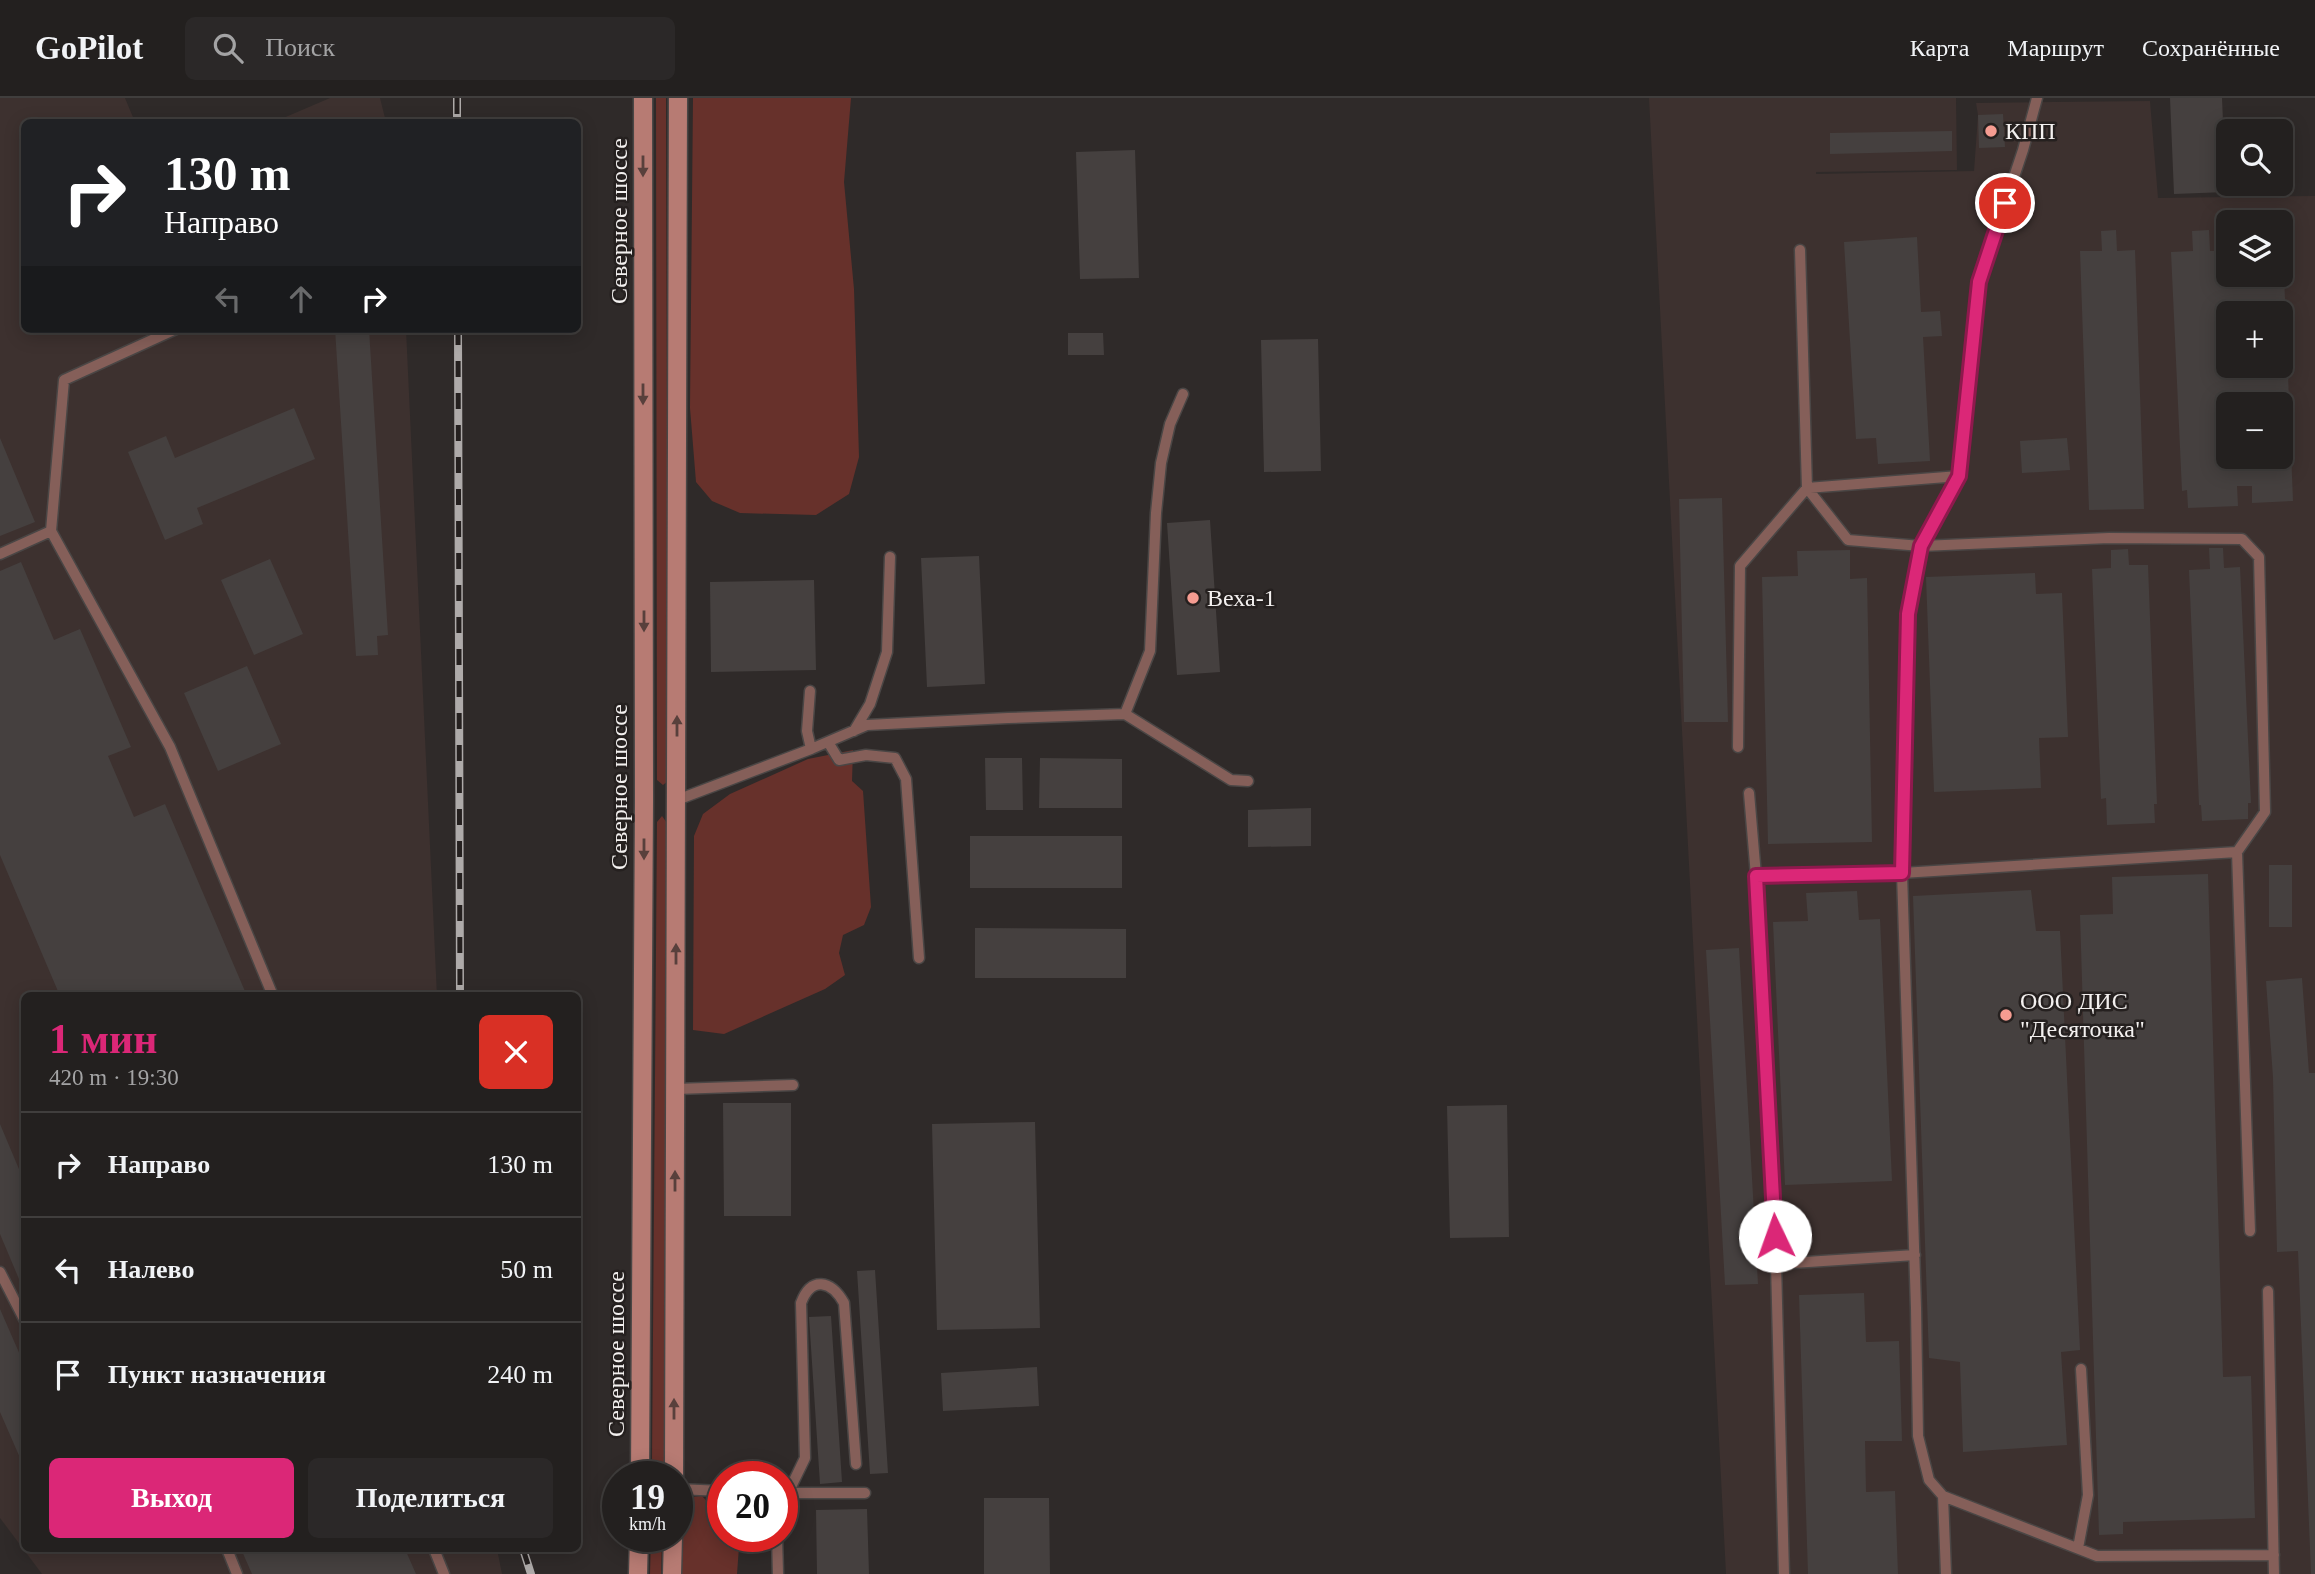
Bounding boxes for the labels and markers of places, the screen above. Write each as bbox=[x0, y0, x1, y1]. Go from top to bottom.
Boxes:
place label: КПП bbox=[2005, 118, 2056, 144]
marker: КПП bbox=[1983, 123, 1999, 139]
pin bbox=[1975, 173, 2035, 233]
place label: Веха-1 bbox=[1207, 585, 1276, 611]
marker: Веха-1 bbox=[1185, 590, 1201, 606]
place label: ООО ДИС "Десяточка" bbox=[2020, 988, 2145, 1042]
marker: ООО ДИС "Десяточка" bbox=[1998, 1007, 2014, 1023]

